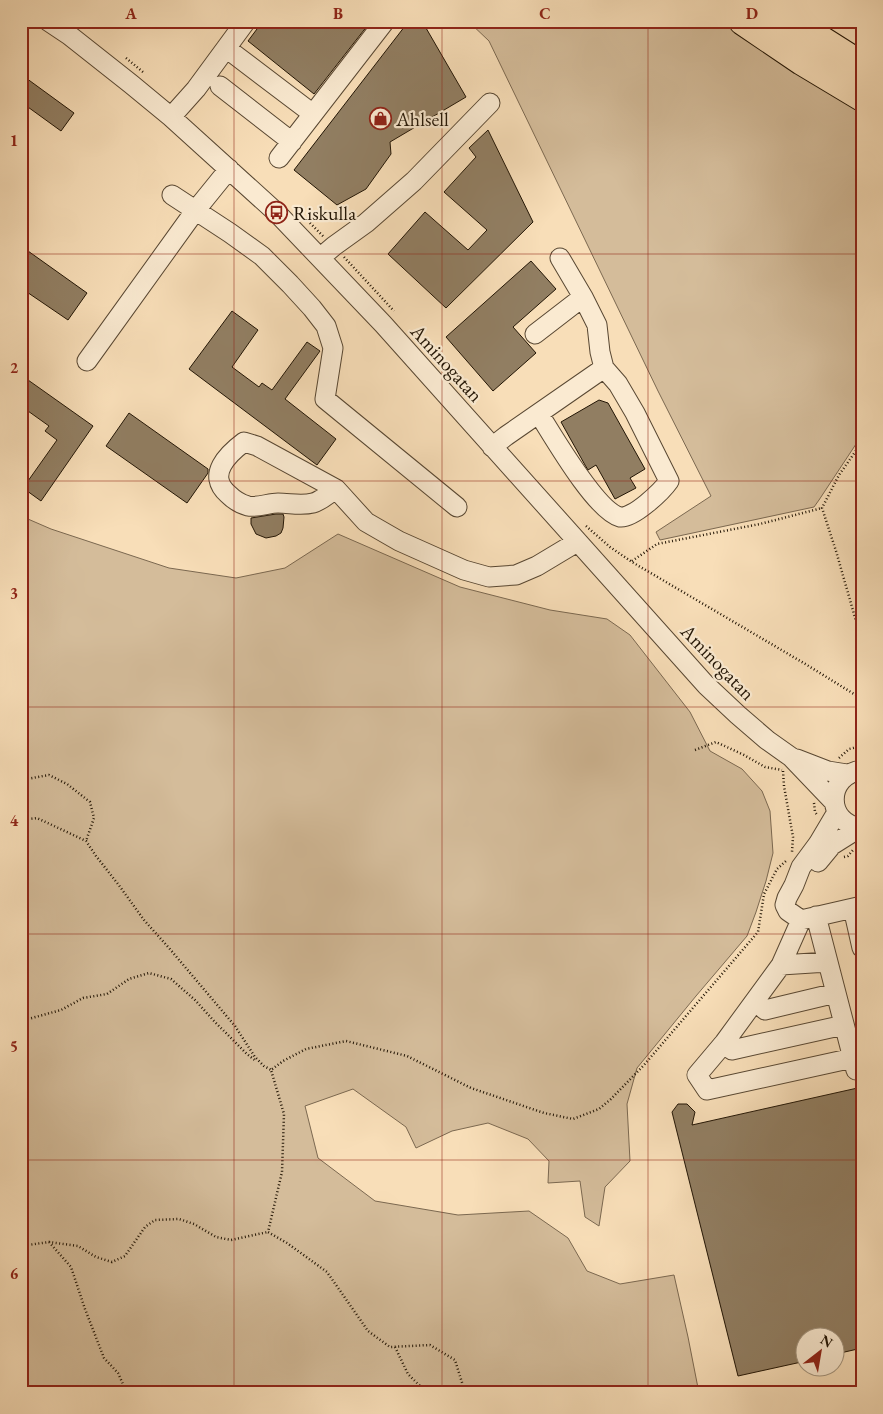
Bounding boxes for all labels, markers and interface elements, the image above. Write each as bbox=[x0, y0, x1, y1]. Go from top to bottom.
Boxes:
text: A bbox=[124, 3, 137, 24]
text: B bbox=[333, 3, 343, 24]
text: C bbox=[539, 3, 551, 24]
text: D bbox=[746, 3, 758, 24]
place label: Ahlsell bbox=[395, 106, 449, 132]
shop icon: Ahlsell bbox=[368, 107, 392, 131]
text: 1 bbox=[10, 130, 18, 151]
place label: Riskulla bbox=[293, 200, 356, 226]
bus stop icon: Riskulla bbox=[265, 201, 289, 225]
street label: Aminogatan bbox=[404, 318, 489, 408]
text: 2 bbox=[10, 357, 19, 378]
text: 3 bbox=[10, 583, 18, 604]
street label: Aminogatan bbox=[675, 618, 761, 706]
text: 4 bbox=[10, 810, 19, 831]
text: 5 bbox=[10, 1036, 18, 1057]
text: 6 bbox=[10, 1263, 19, 1284]
north arrow bbox=[796, 1326, 846, 1376]
text: N bbox=[817, 1330, 837, 1352]

